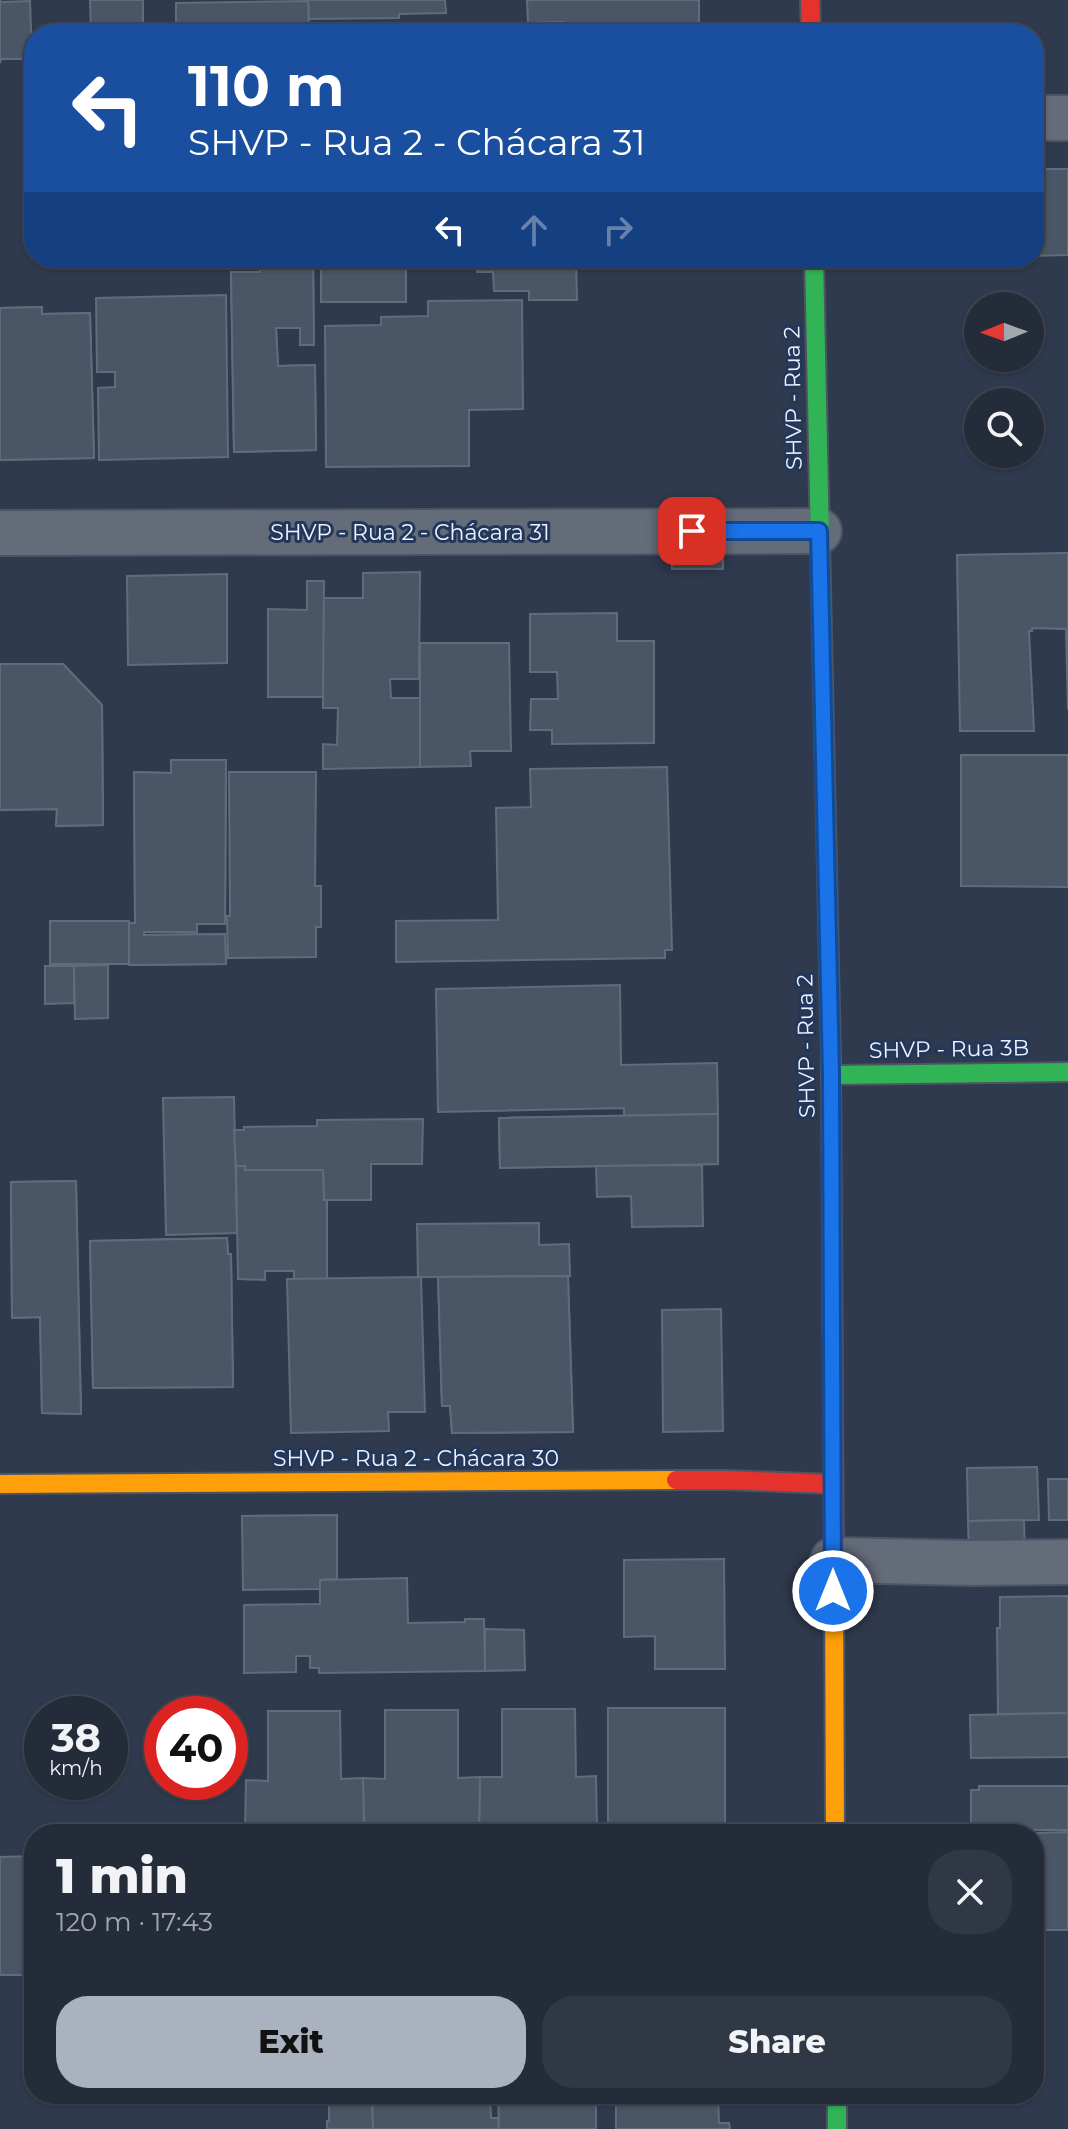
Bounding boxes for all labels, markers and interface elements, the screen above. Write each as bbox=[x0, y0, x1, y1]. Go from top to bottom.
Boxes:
text: 110 m bbox=[188, 52, 345, 120]
icon: left bbox=[56, 56, 160, 160]
text: SHVP - Rua 2 - Chácara 31 bbox=[188, 120, 645, 164]
icon: left bbox=[428, 208, 472, 252]
icon: ahead bbox=[512, 208, 556, 252]
icon: right bbox=[596, 208, 640, 252]
north arrow bbox=[964, 292, 1044, 372]
map controls bbox=[964, 292, 1044, 468]
street label: SHVP - Rua 2 bbox=[778, 326, 808, 470]
button: search bbox=[964, 388, 1044, 468]
pin bbox=[658, 497, 726, 565]
icon: arrive bbox=[670, 509, 714, 553]
street label: SHVP - Rua 2 - Chácara 31 bbox=[270, 519, 550, 546]
street label: SHVP - Rua 2 bbox=[791, 974, 821, 1118]
street label: SHVP - Rua 3B bbox=[869, 1034, 1029, 1064]
street label: SHVP - Rua 2 - Chácara 30 bbox=[273, 1445, 559, 1472]
position arrow bbox=[791, 1549, 875, 1633]
speed limit sign: 40 bbox=[144, 1696, 248, 1800]
text: 38 bbox=[51, 1713, 101, 1762]
text: km/h bbox=[49, 1756, 103, 1780]
text: 1 min bbox=[56, 1847, 188, 1905]
button: close bbox=[928, 1850, 1012, 1934]
text: 120 m · 17:43 bbox=[56, 1906, 213, 1938]
button: Exit bbox=[56, 1996, 526, 2088]
button: Share bbox=[542, 1996, 1012, 2088]

